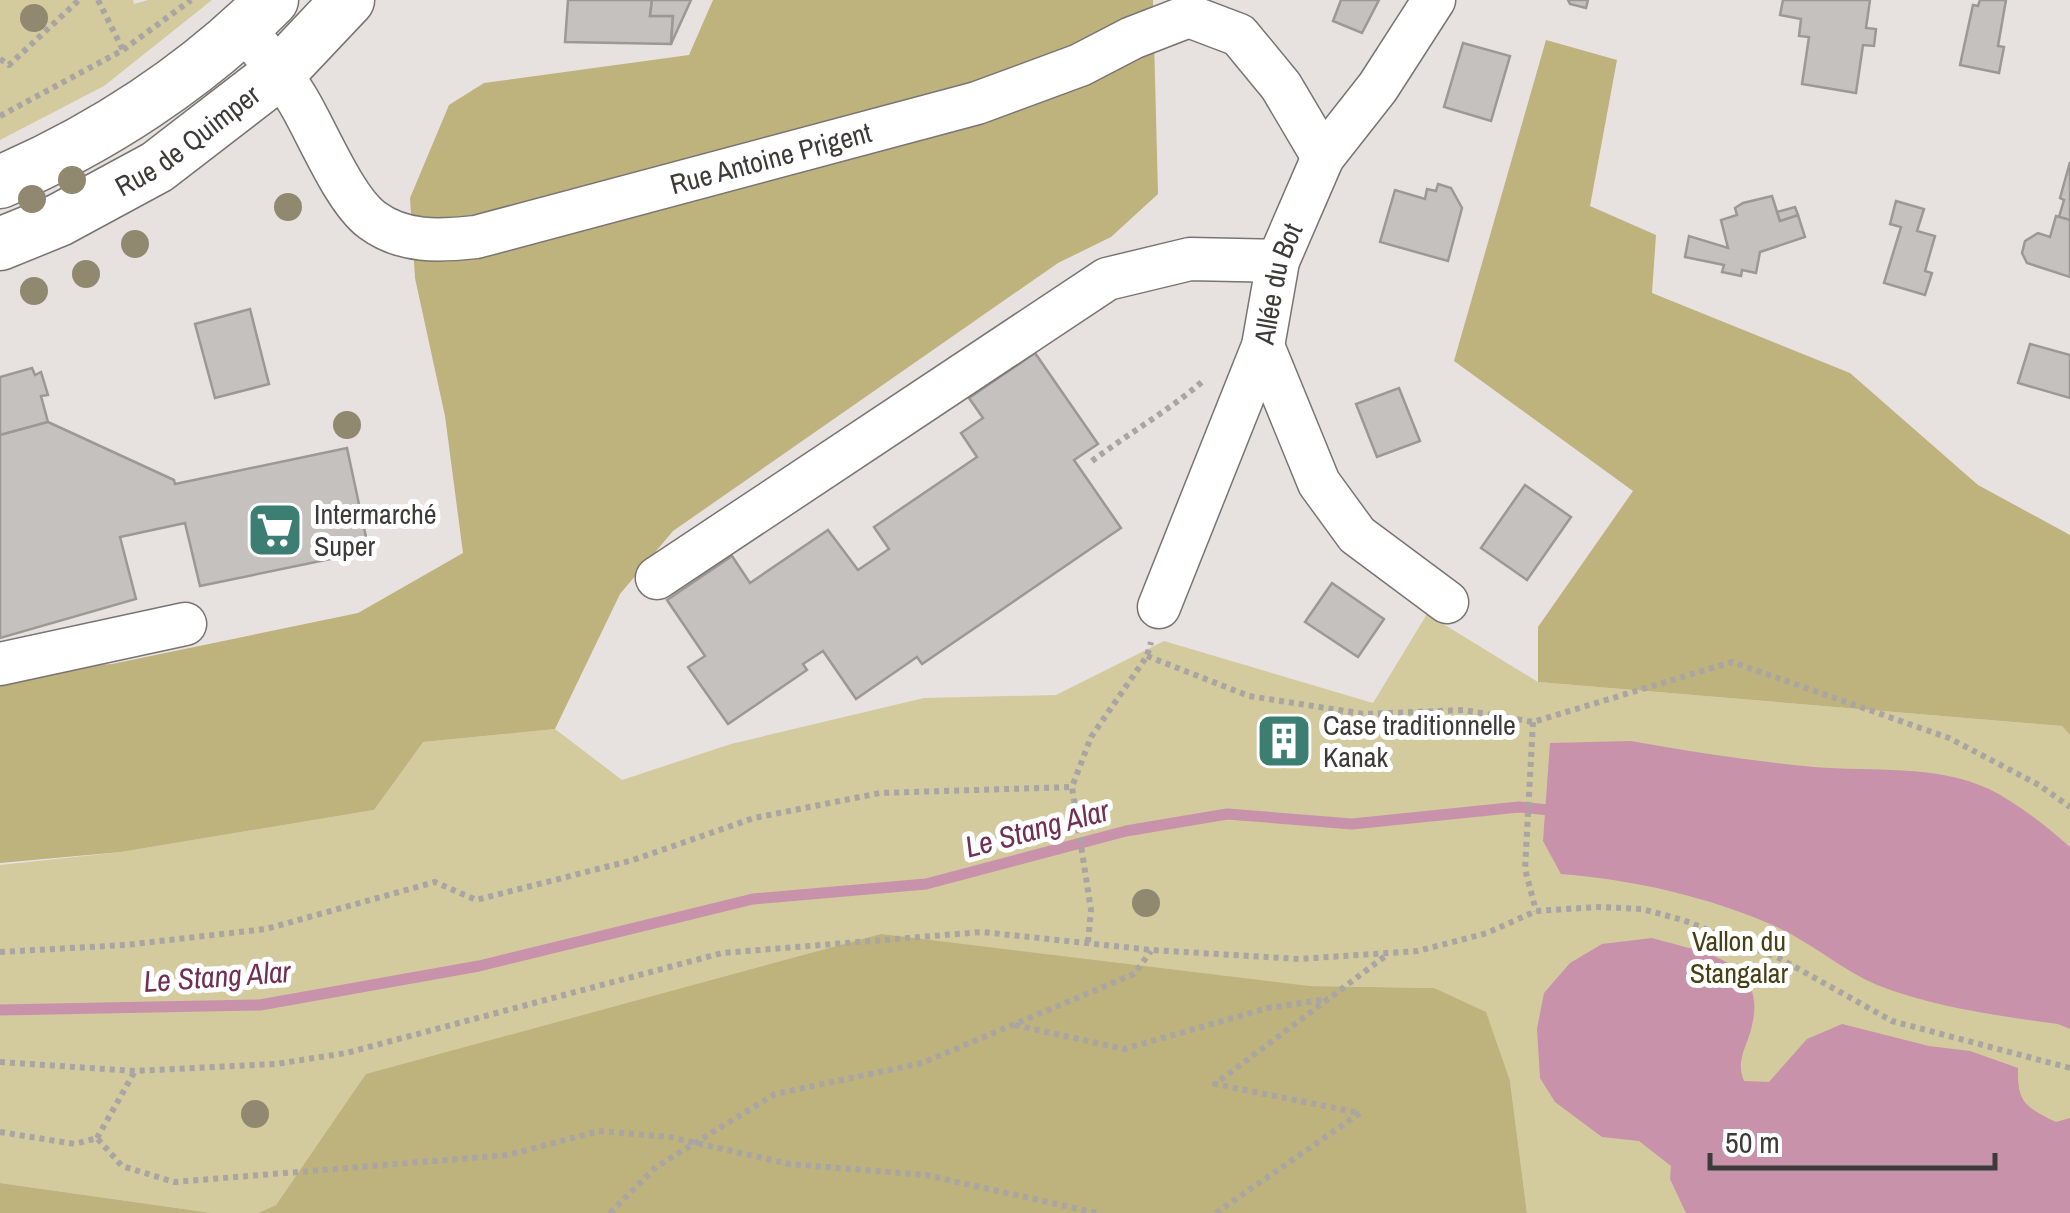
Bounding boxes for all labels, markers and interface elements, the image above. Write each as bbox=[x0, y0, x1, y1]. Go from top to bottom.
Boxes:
street label: Rue de Quimper bbox=[108, 76, 268, 205]
street label: Rue Antoine Prigent bbox=[666, 113, 876, 203]
street label: Allée du Bot bbox=[1244, 217, 1311, 348]
place label: Intermarché Super bbox=[314, 495, 437, 565]
supermarket icon: Intermarché Super bbox=[245, 500, 305, 560]
place label: Case traditionnelle Kanak bbox=[1323, 706, 1516, 776]
building icon: Case traditionnelle Kanak bbox=[1254, 711, 1314, 771]
water label: Le Stang Alar bbox=[960, 789, 1114, 866]
park label: Vallon du Stangalar bbox=[1690, 922, 1788, 992]
water label: Le Stang Alar bbox=[142, 951, 293, 1001]
scale bar bbox=[1710, 1108, 1995, 1170]
text: 50 m bbox=[1725, 1122, 1780, 1162]

